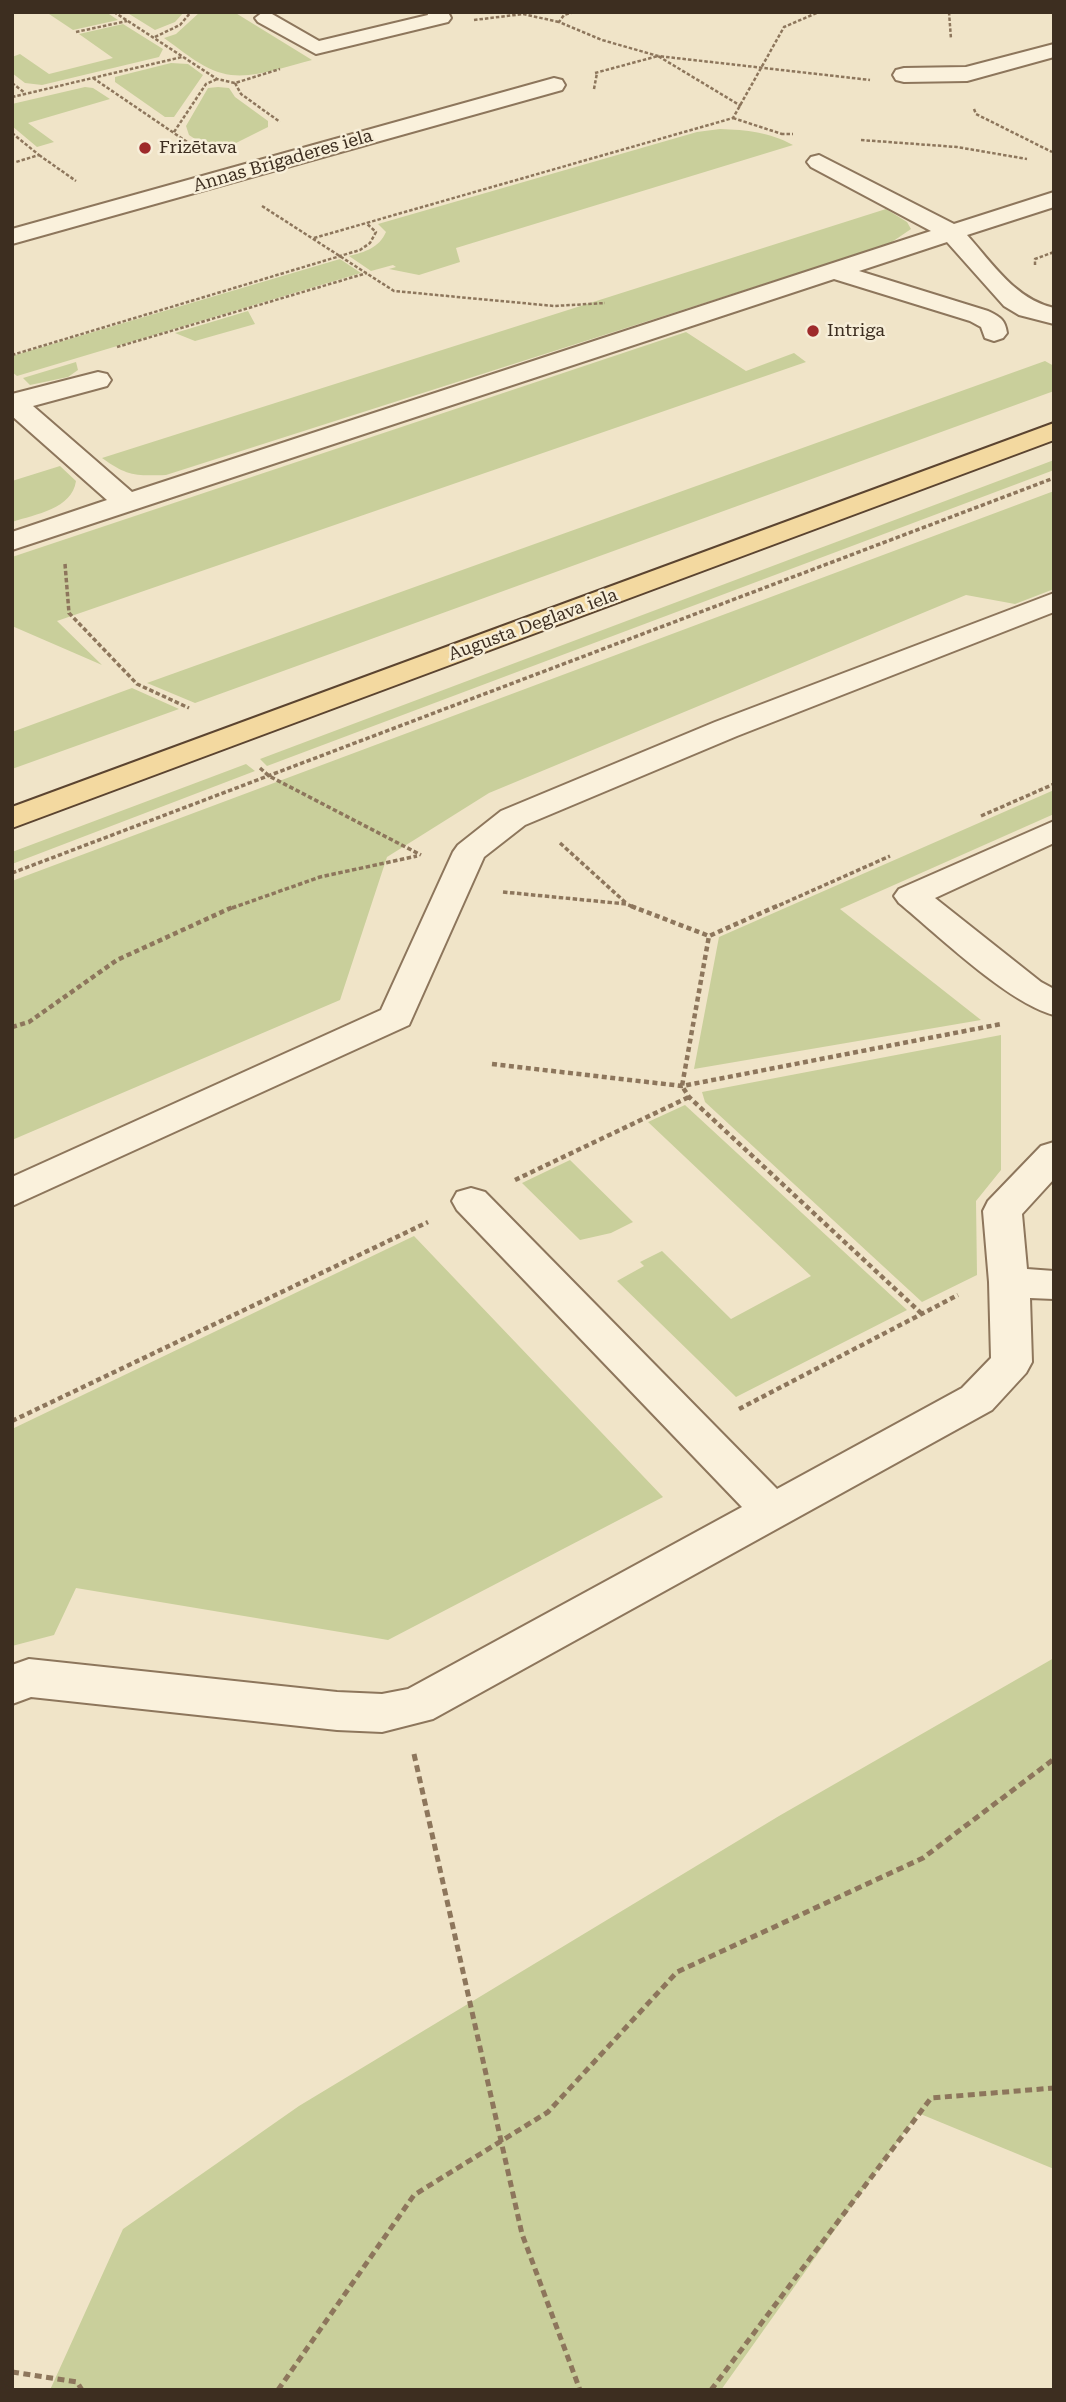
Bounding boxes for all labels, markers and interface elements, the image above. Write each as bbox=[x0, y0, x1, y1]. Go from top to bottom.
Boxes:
street label: Annas Brigaderes iela bbox=[191, 125, 375, 197]
place label: Frizētava bbox=[159, 137, 237, 159]
marker: Frizētava bbox=[137, 140, 153, 156]
place label: Intriga bbox=[827, 320, 885, 342]
marker: Intriga bbox=[805, 323, 821, 339]
street label: Augusta Deglava iela bbox=[445, 584, 621, 666]

